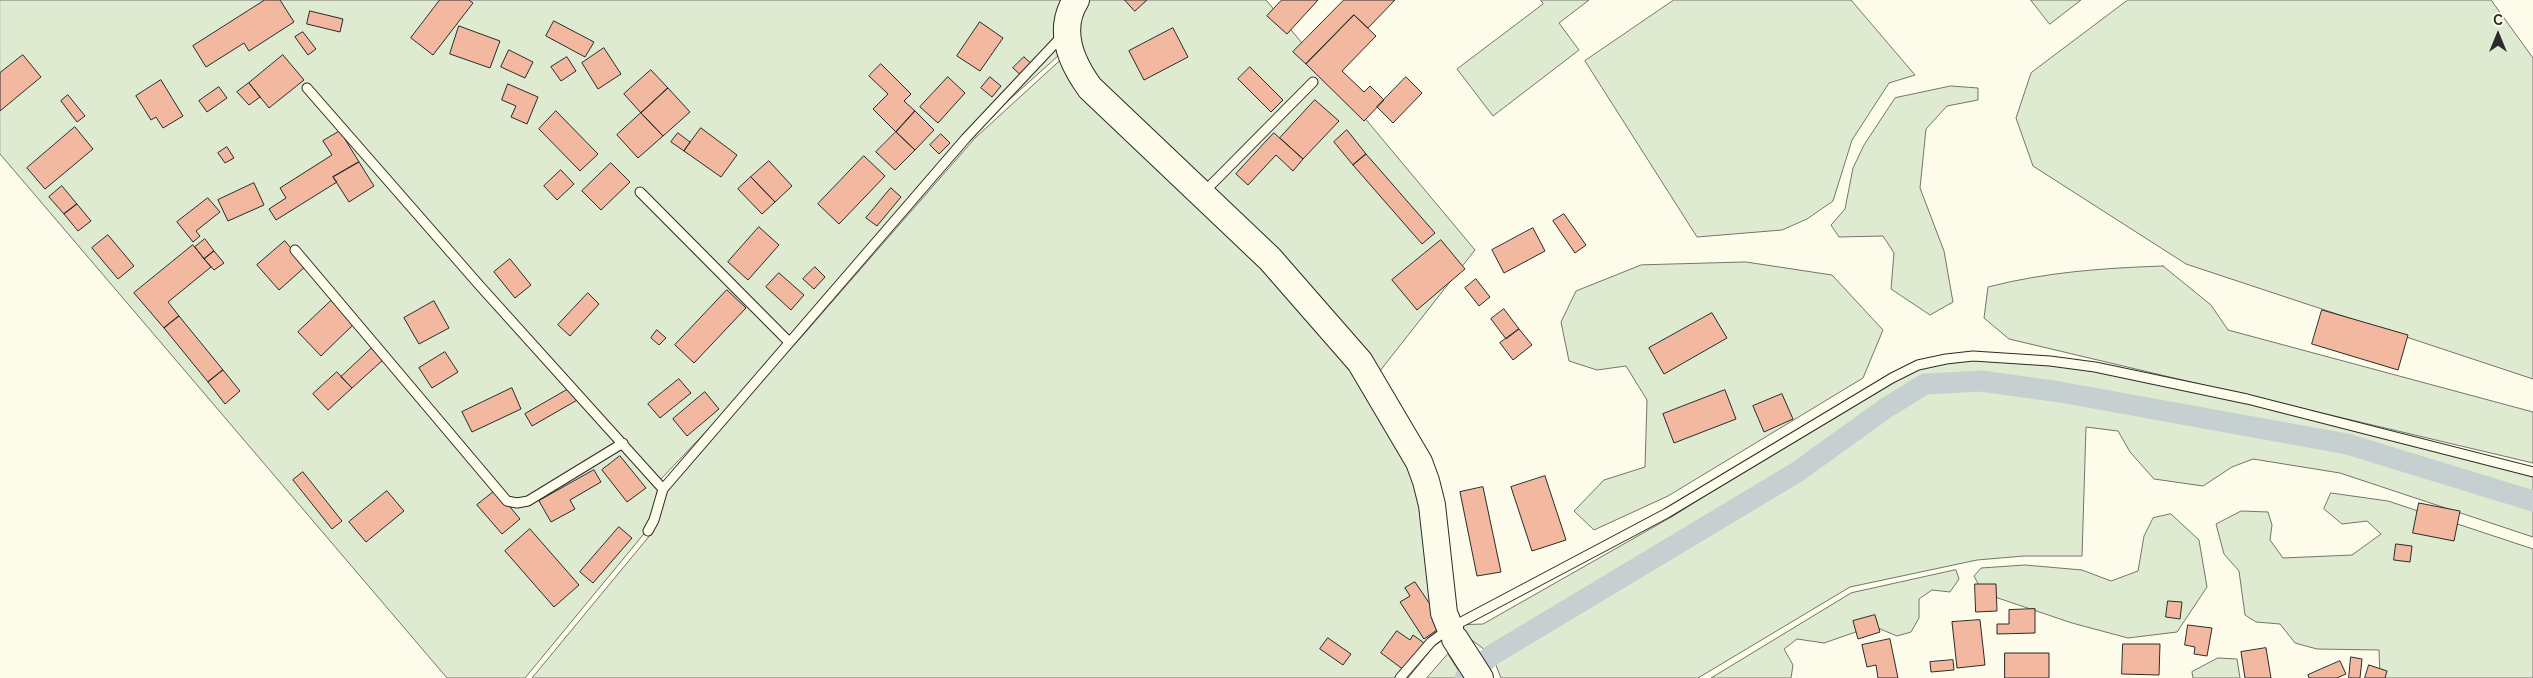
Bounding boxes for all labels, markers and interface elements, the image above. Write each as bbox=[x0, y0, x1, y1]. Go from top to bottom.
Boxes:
north arrow bbox=[2473, 10, 2523, 60]
text: С bbox=[2493, 12, 2503, 28]

